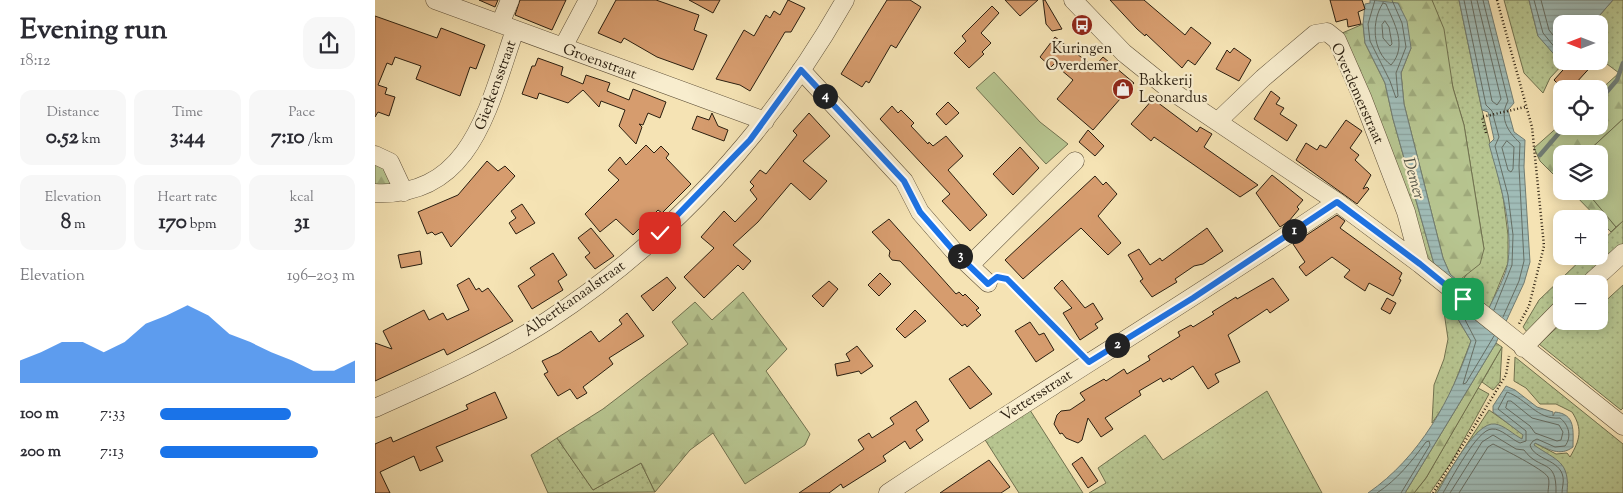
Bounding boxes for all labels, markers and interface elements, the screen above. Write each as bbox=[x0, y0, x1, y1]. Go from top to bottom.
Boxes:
text: Evening run bbox=[20, 11, 167, 51]
bus stop icon: Kuringen Overdemer bbox=[1070, 13, 1094, 37]
north arrow bbox=[1553, 15, 1607, 70]
map controls bbox=[1553, 15, 1608, 330]
button: share bbox=[303, 17, 355, 69]
street label: Gierkensstraat bbox=[470, 38, 522, 133]
street label: Groenstraat bbox=[560, 39, 639, 86]
place label: Kuringen Overdemer bbox=[1045, 39, 1119, 77]
street label: Overdemerstraat bbox=[1325, 40, 1388, 147]
text: 18:12 bbox=[20, 50, 51, 73]
place label: Bakkerij Leonardus bbox=[1139, 71, 1207, 109]
shop icon: Bakkerij Leonardus bbox=[1111, 77, 1135, 101]
button: locate bbox=[1553, 80, 1608, 135]
pin: 4 bbox=[813, 84, 837, 108]
text: 4 bbox=[822, 86, 829, 106]
text: Distance bbox=[47, 103, 100, 123]
text: Time bbox=[172, 103, 203, 123]
text: Pace bbox=[288, 103, 315, 123]
text: 0.52 bbox=[46, 123, 78, 153]
text: 3:44 bbox=[170, 123, 205, 153]
text: 7:10 bbox=[271, 123, 305, 153]
text: km bbox=[78, 130, 101, 150]
text: /km bbox=[305, 130, 333, 150]
button: layers bbox=[1553, 145, 1608, 200]
water label: Demer bbox=[1396, 155, 1430, 203]
text: Elevation bbox=[45, 188, 102, 208]
text: Heart rate bbox=[158, 188, 217, 208]
text: kcal bbox=[290, 188, 314, 208]
text: 8 bbox=[61, 208, 71, 238]
text: 170 bbox=[158, 208, 187, 238]
text: 31 bbox=[294, 208, 310, 238]
button: + bbox=[1553, 210, 1608, 265]
pin bbox=[639, 212, 681, 254]
text: m bbox=[71, 215, 86, 235]
text: bpm bbox=[187, 215, 217, 235]
pin: 1 bbox=[1281, 218, 1307, 244]
icon: check bbox=[646, 219, 674, 247]
text: 1 bbox=[1292, 221, 1297, 241]
pin: 3 bbox=[947, 244, 973, 268]
text: 3 bbox=[958, 246, 963, 266]
street label: Albertkanaalstraat bbox=[520, 256, 630, 342]
text: Elevation bbox=[20, 265, 85, 288]
text: 196–203 m bbox=[287, 265, 355, 288]
button: − bbox=[1553, 275, 1608, 330]
pin bbox=[1442, 278, 1484, 320]
icon: arrive bbox=[1449, 285, 1477, 313]
pin: 2 bbox=[1105, 332, 1129, 358]
text: 2 bbox=[1114, 335, 1121, 355]
street label: Vettersstraat bbox=[997, 365, 1077, 427]
text: 100 m bbox=[20, 403, 59, 426]
text: 7:33 bbox=[100, 403, 125, 426]
text: 200 m bbox=[20, 441, 61, 464]
text: 7:13 bbox=[100, 441, 124, 464]

